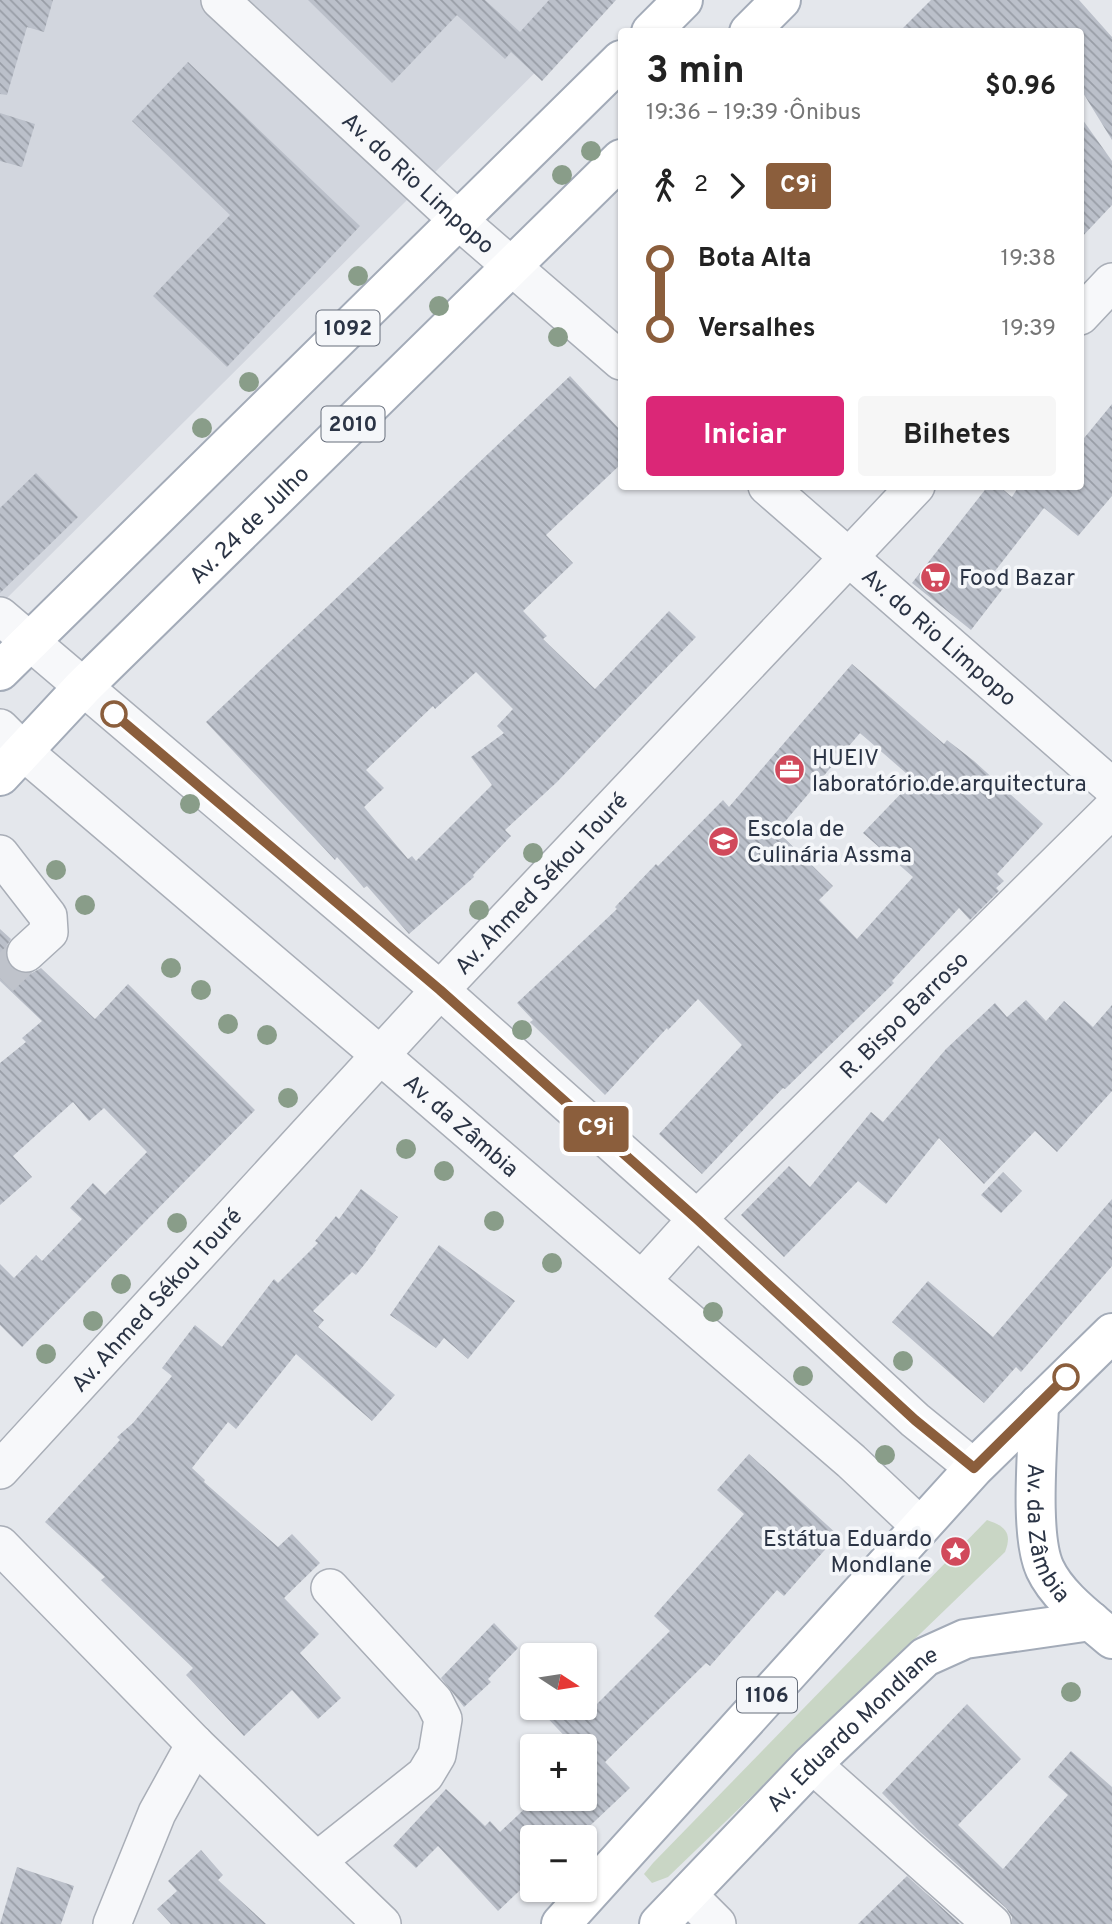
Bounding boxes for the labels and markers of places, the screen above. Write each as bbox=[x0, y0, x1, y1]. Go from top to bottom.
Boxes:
supermarket icon: Food Bazar bbox=[919, 560, 953, 594]
place label: Food Bazar bbox=[959, 565, 1075, 594]
unlabelled marker bbox=[101, 701, 127, 727]
place label: HUEIV laboratório.de.arquitectura bbox=[812, 745, 1087, 800]
office icon: HUEIV laboratório.de.arquitectura bbox=[772, 753, 806, 787]
place label: Escola de Culinária Assma bbox=[747, 816, 912, 871]
school or university icon: Escola de Culinária Assma bbox=[707, 824, 741, 858]
unlabelled marker bbox=[1053, 1364, 1079, 1390]
place label: Estátua Eduardo Mondlane bbox=[763, 1526, 932, 1581]
place icon: Estátua Eduardo Mondlane bbox=[938, 1534, 972, 1568]

